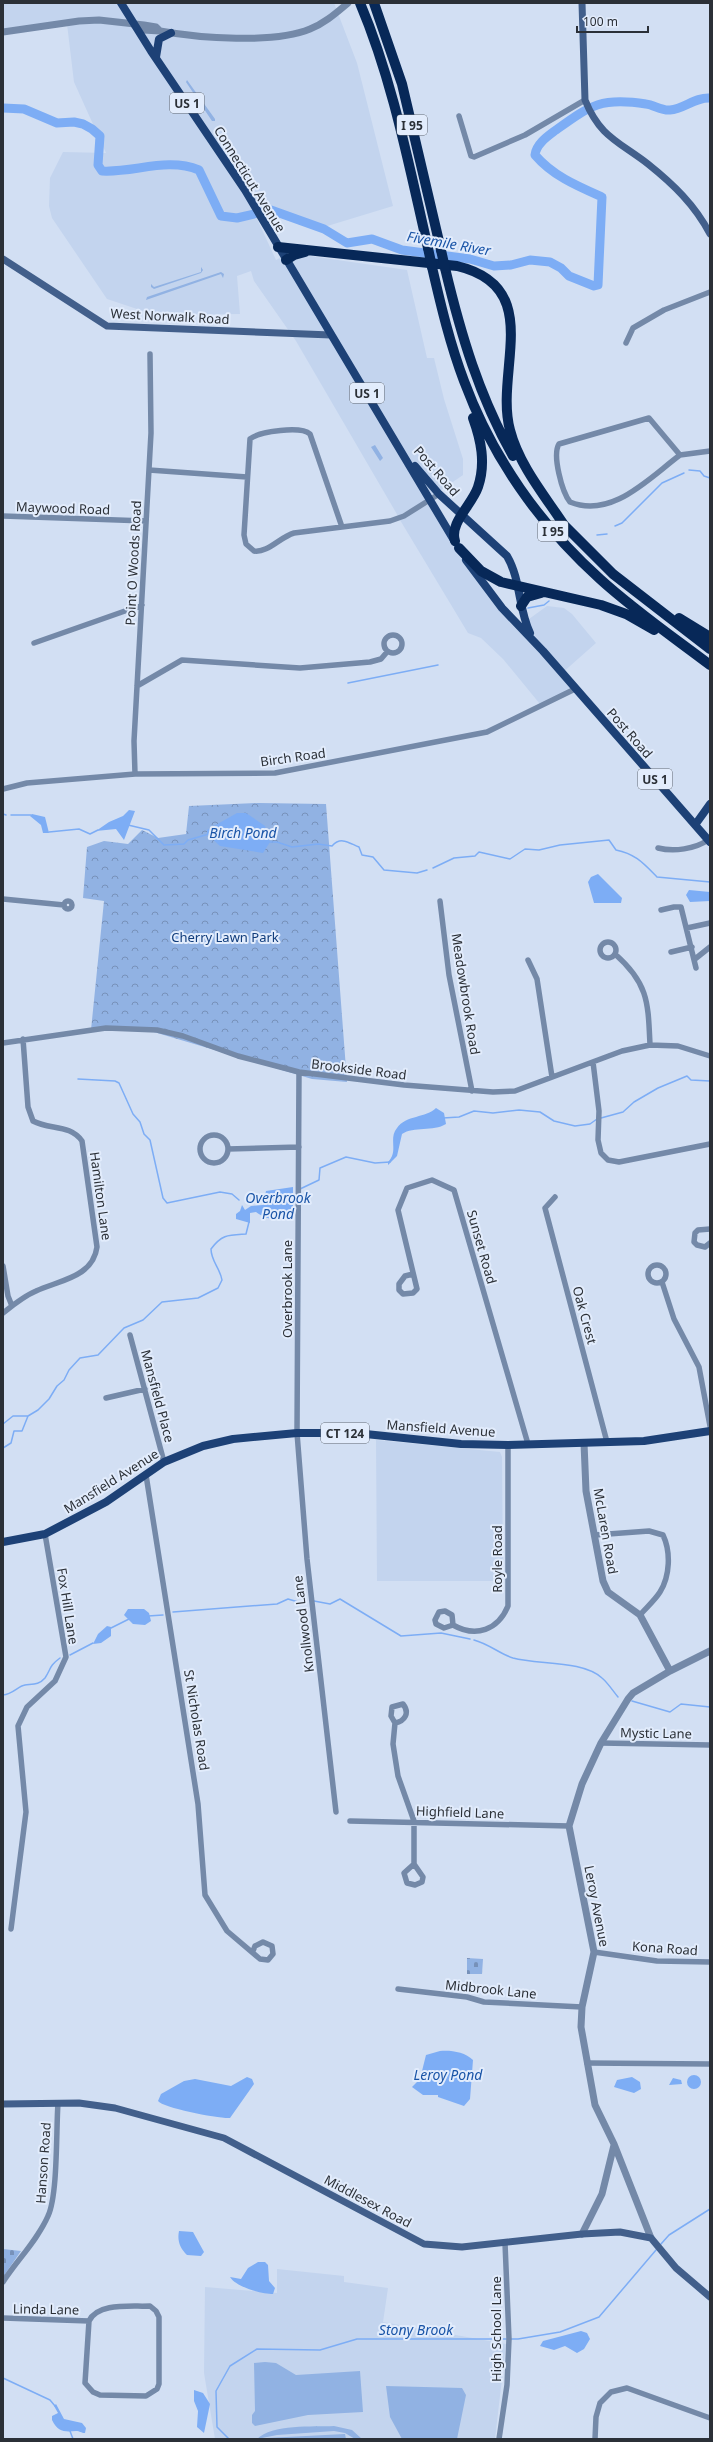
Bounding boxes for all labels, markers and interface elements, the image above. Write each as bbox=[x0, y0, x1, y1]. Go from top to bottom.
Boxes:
scale bar bbox=[577, 8, 648, 34]
text: 100 m bbox=[583, 13, 618, 30]
road number: US 1 bbox=[170, 93, 204, 113]
road number: I 95 bbox=[397, 115, 427, 135]
street label: Connecticut Avenue bbox=[210, 123, 290, 235]
water label: Fivemile River bbox=[406, 226, 493, 260]
street label: West Norwalk Road bbox=[110, 304, 230, 328]
road number: US 1 bbox=[350, 383, 384, 403]
street label: Post Road bbox=[410, 442, 464, 500]
street label: Maywood Road bbox=[16, 497, 110, 519]
street label: Point O Woods Road bbox=[121, 500, 145, 626]
road number: I 95 bbox=[538, 521, 568, 541]
street label: Post Road bbox=[603, 704, 657, 762]
street label: Birch Road bbox=[259, 744, 327, 770]
road number: US 1 bbox=[638, 769, 672, 789]
water label: Birch Pond bbox=[209, 823, 278, 842]
park label: Cherry Lawn Park bbox=[171, 928, 279, 946]
street label: Meadowbrook Road bbox=[448, 932, 484, 1056]
street label: Brookside Road bbox=[310, 1054, 408, 1084]
street label: Hamilton Lane bbox=[86, 1151, 116, 1241]
water label: Overbrook Pond bbox=[245, 1188, 312, 1223]
street label: Sunset Road bbox=[463, 1208, 501, 1286]
street label: Overbrook Lane bbox=[278, 1240, 296, 1338]
street label: Oak Crest bbox=[569, 1284, 601, 1346]
street label: Mansfield Place bbox=[137, 1348, 179, 1444]
street label: Mansfield Avenue bbox=[386, 1415, 496, 1441]
road number: CT 124 bbox=[321, 1423, 369, 1443]
street label: Mansfield Avenue bbox=[60, 1445, 162, 1517]
street label: McLaren Road bbox=[590, 1486, 622, 1576]
street label: Royle Road bbox=[488, 1525, 506, 1593]
street label: Fox Hill Lane bbox=[53, 1566, 83, 1646]
street label: Knollwood Lane bbox=[288, 1575, 318, 1673]
street label: St Nicholas Road bbox=[180, 1668, 214, 1772]
street label: Mystic Lane bbox=[620, 1723, 692, 1743]
street label: Highfield Lane bbox=[416, 1801, 504, 1823]
street label: Leroy Avenue bbox=[580, 1864, 614, 1948]
street label: Kona Road bbox=[632, 1937, 698, 1959]
street label: Midbrook Lane bbox=[444, 1975, 538, 2003]
water label: Leroy Pond bbox=[414, 2065, 483, 2084]
street label: Hanson Road bbox=[31, 2122, 55, 2204]
street label: Middlesex Road bbox=[321, 2170, 415, 2232]
street label: High School Lane bbox=[487, 2276, 505, 2382]
street label: Linda Lane bbox=[13, 2299, 79, 2319]
water label: Stony Brook bbox=[379, 2320, 454, 2339]

